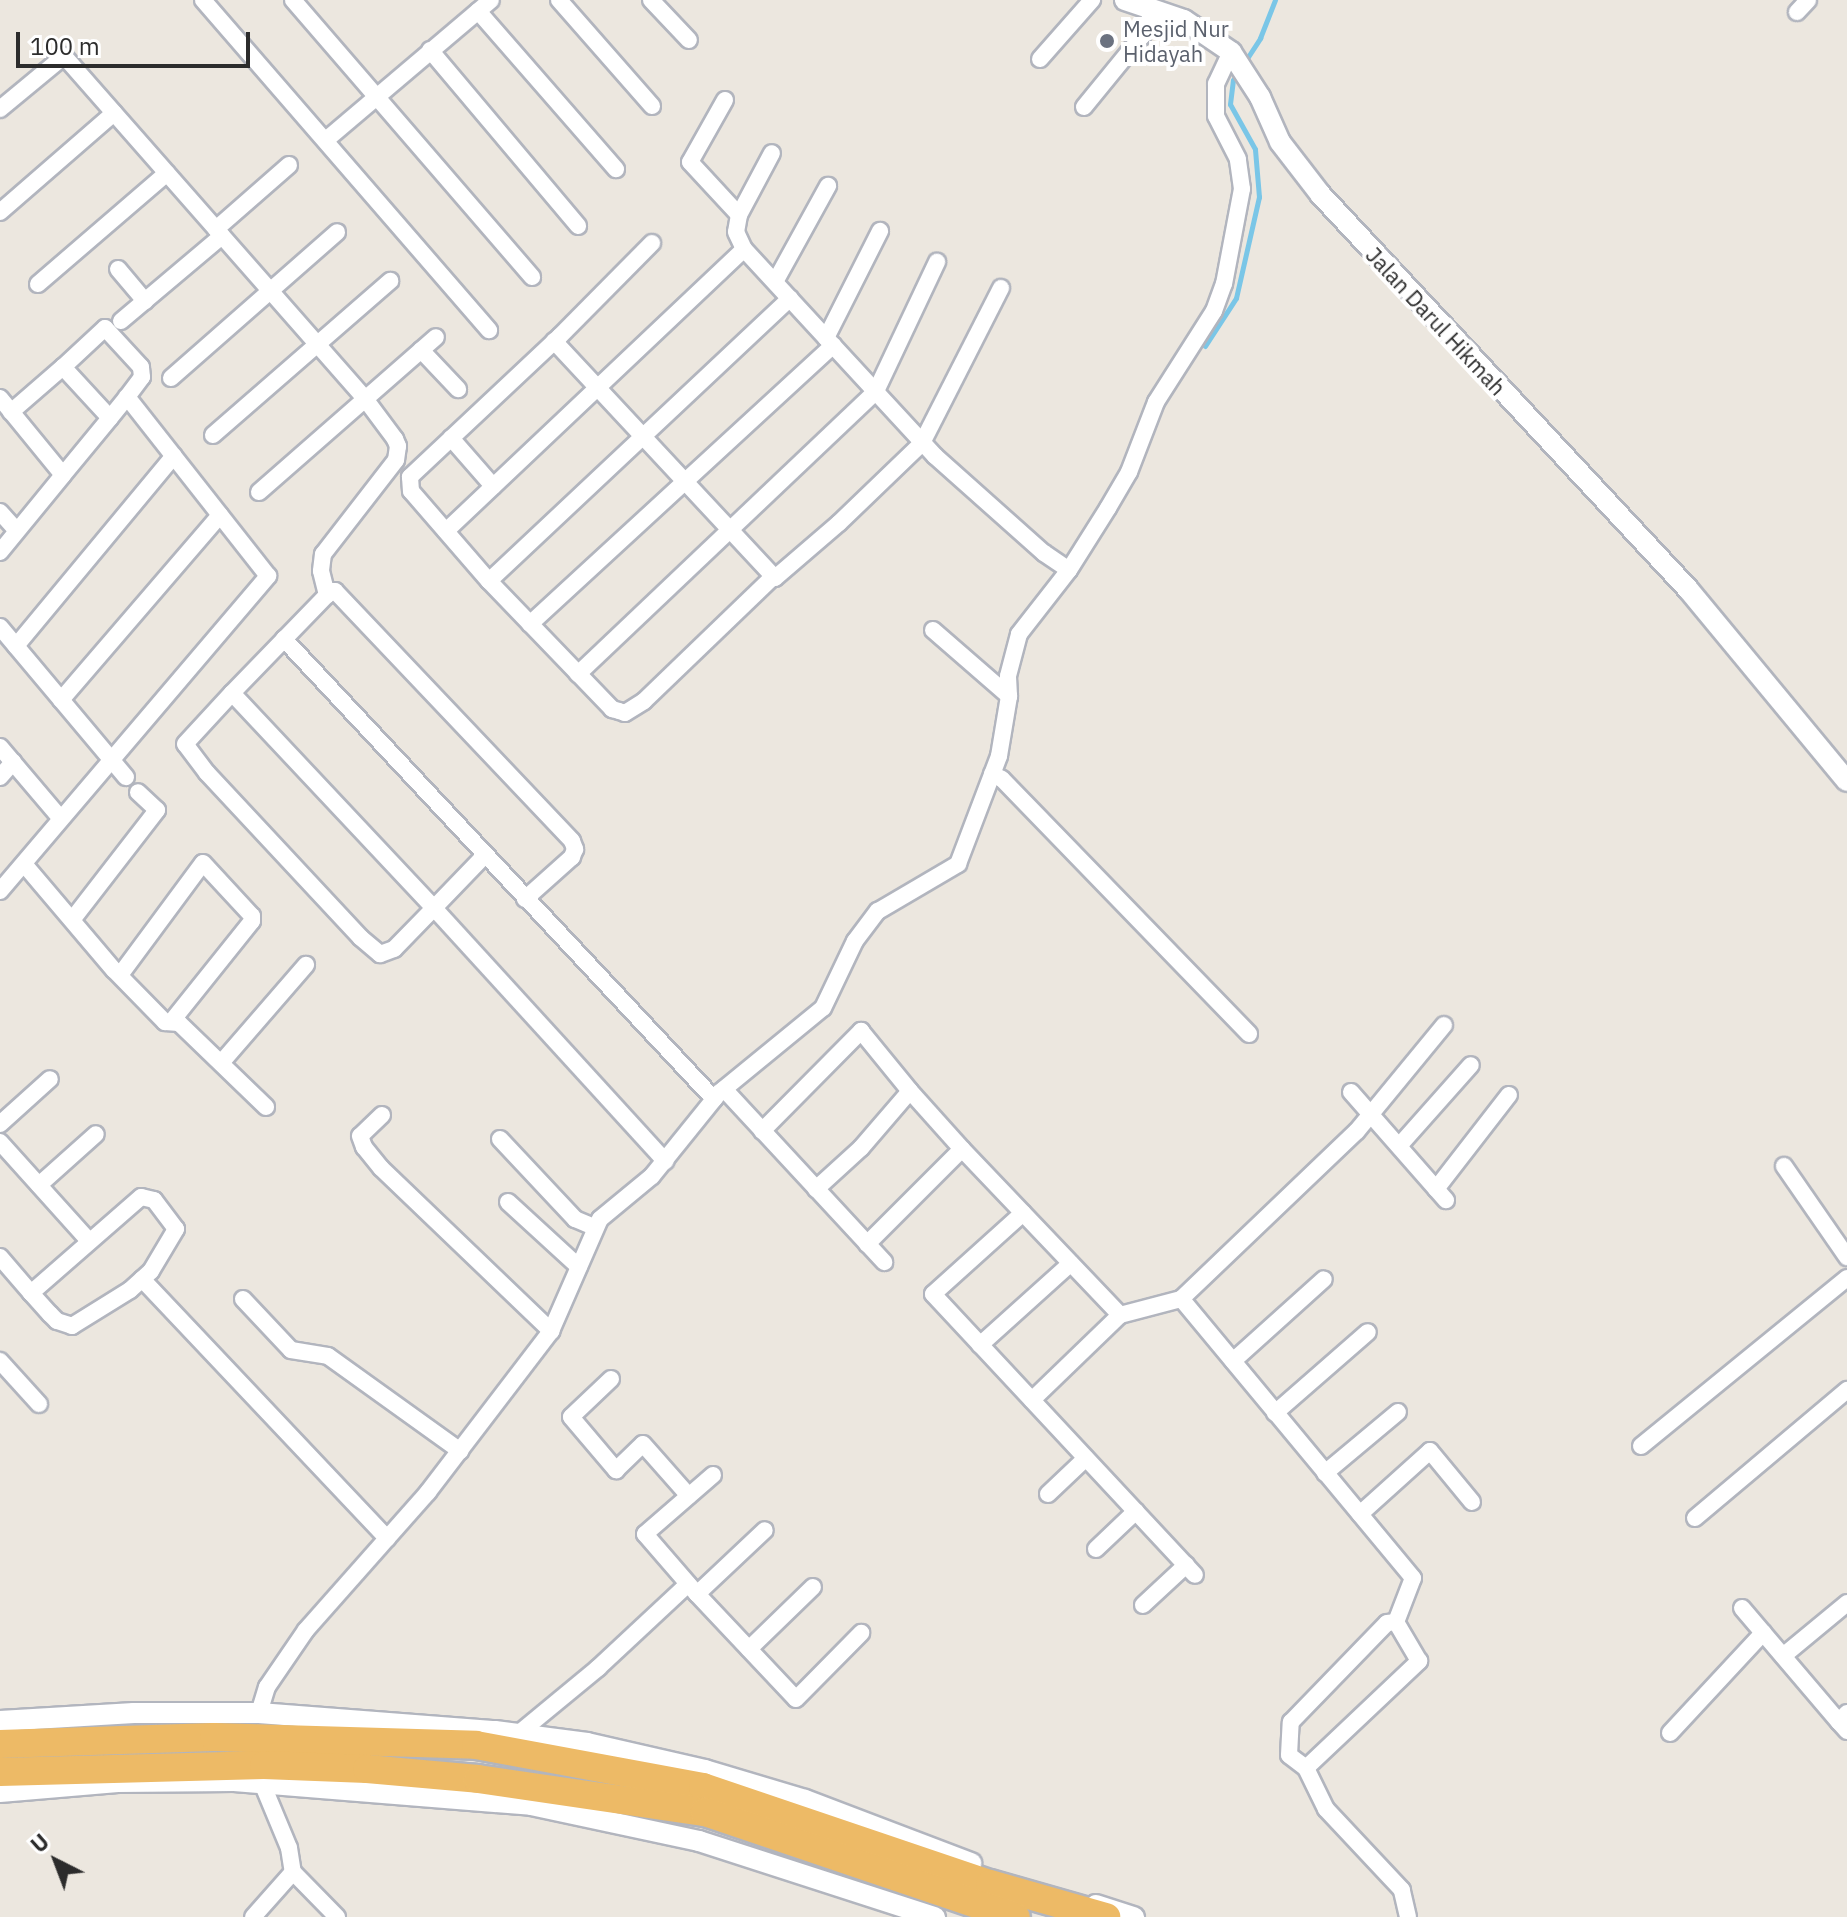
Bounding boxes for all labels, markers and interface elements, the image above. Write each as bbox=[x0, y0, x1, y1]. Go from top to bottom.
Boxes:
place label: Mesjid Nur Hidayah bbox=[1123, 15, 1229, 66]
scale bar bbox=[20, 16, 254, 66]
text: 100 m bbox=[30, 30, 100, 62]
marker: Mesjid Nur Hidayah bbox=[1098, 32, 1116, 50]
street label: Jalan Darul Hikmah bbox=[1361, 242, 1511, 400]
north arrow bbox=[16, 1821, 96, 1901]
text: U bbox=[24, 1827, 55, 1859]

